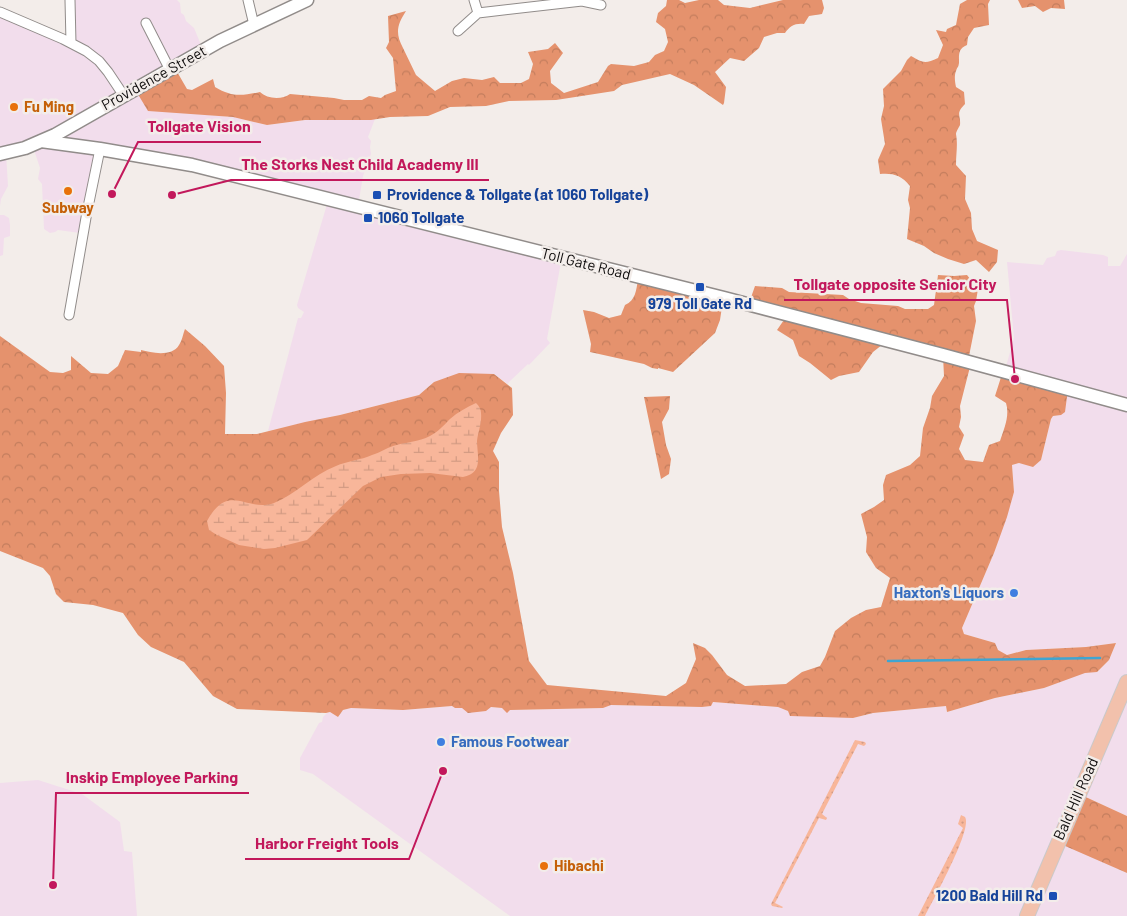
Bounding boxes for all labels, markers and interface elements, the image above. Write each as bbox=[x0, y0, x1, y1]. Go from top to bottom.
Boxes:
street label: Providence Street bbox=[98, 41, 209, 113]
place label: Fu Ming bbox=[24, 97, 74, 115]
marker: Fu Ming bbox=[8, 101, 20, 113]
callout: Tollgate Vision bbox=[138, 111, 261, 142]
text: Tollgate Vision bbox=[147, 116, 251, 135]
callout: The Storks Nest Child Academy III bbox=[231, 149, 489, 180]
text: The Storks Nest Child Academy III bbox=[241, 154, 479, 173]
marker: Subway bbox=[62, 185, 74, 197]
place label: Providence & Tollgate (at 1060 Tollgate) bbox=[387, 185, 649, 203]
marker: Providence & Tollgate (at 1060 Tollgate) bbox=[371, 189, 383, 201]
place label: Subway bbox=[42, 198, 94, 216]
place label: 1060 Tollgate bbox=[378, 208, 465, 226]
marker: 1060 Tollgate bbox=[362, 212, 374, 224]
street label: Toll Gate Road bbox=[540, 243, 633, 283]
callout: Tollgate opposite Senior City bbox=[784, 269, 1007, 300]
text: Tollgate opposite Senior City bbox=[793, 274, 997, 293]
marker: 979 Toll Gate Rd bbox=[694, 281, 706, 293]
place label: 979 Toll Gate Rd bbox=[648, 294, 752, 312]
place label: Haxton's Liquors bbox=[894, 583, 1004, 601]
marker: Haxton's Liquors bbox=[1008, 587, 1020, 599]
place label: Famous Footwear bbox=[451, 732, 569, 750]
marker: Famous Footwear bbox=[435, 736, 447, 748]
street label: Bald Hill Road bbox=[1049, 755, 1101, 843]
callout: Inskip Employee Parking bbox=[56, 762, 249, 793]
text: Inskip Employee Parking bbox=[66, 767, 238, 786]
callout: Harbor Freight Tools bbox=[245, 828, 409, 859]
text: Harbor Freight Tools bbox=[255, 833, 399, 852]
place label: Hibachi bbox=[554, 856, 604, 874]
marker: Hibachi bbox=[538, 860, 550, 872]
place label: 1200 Bald Hill Rd bbox=[936, 886, 1043, 904]
marker: 1200 Bald Hill Rd bbox=[1047, 890, 1059, 902]

